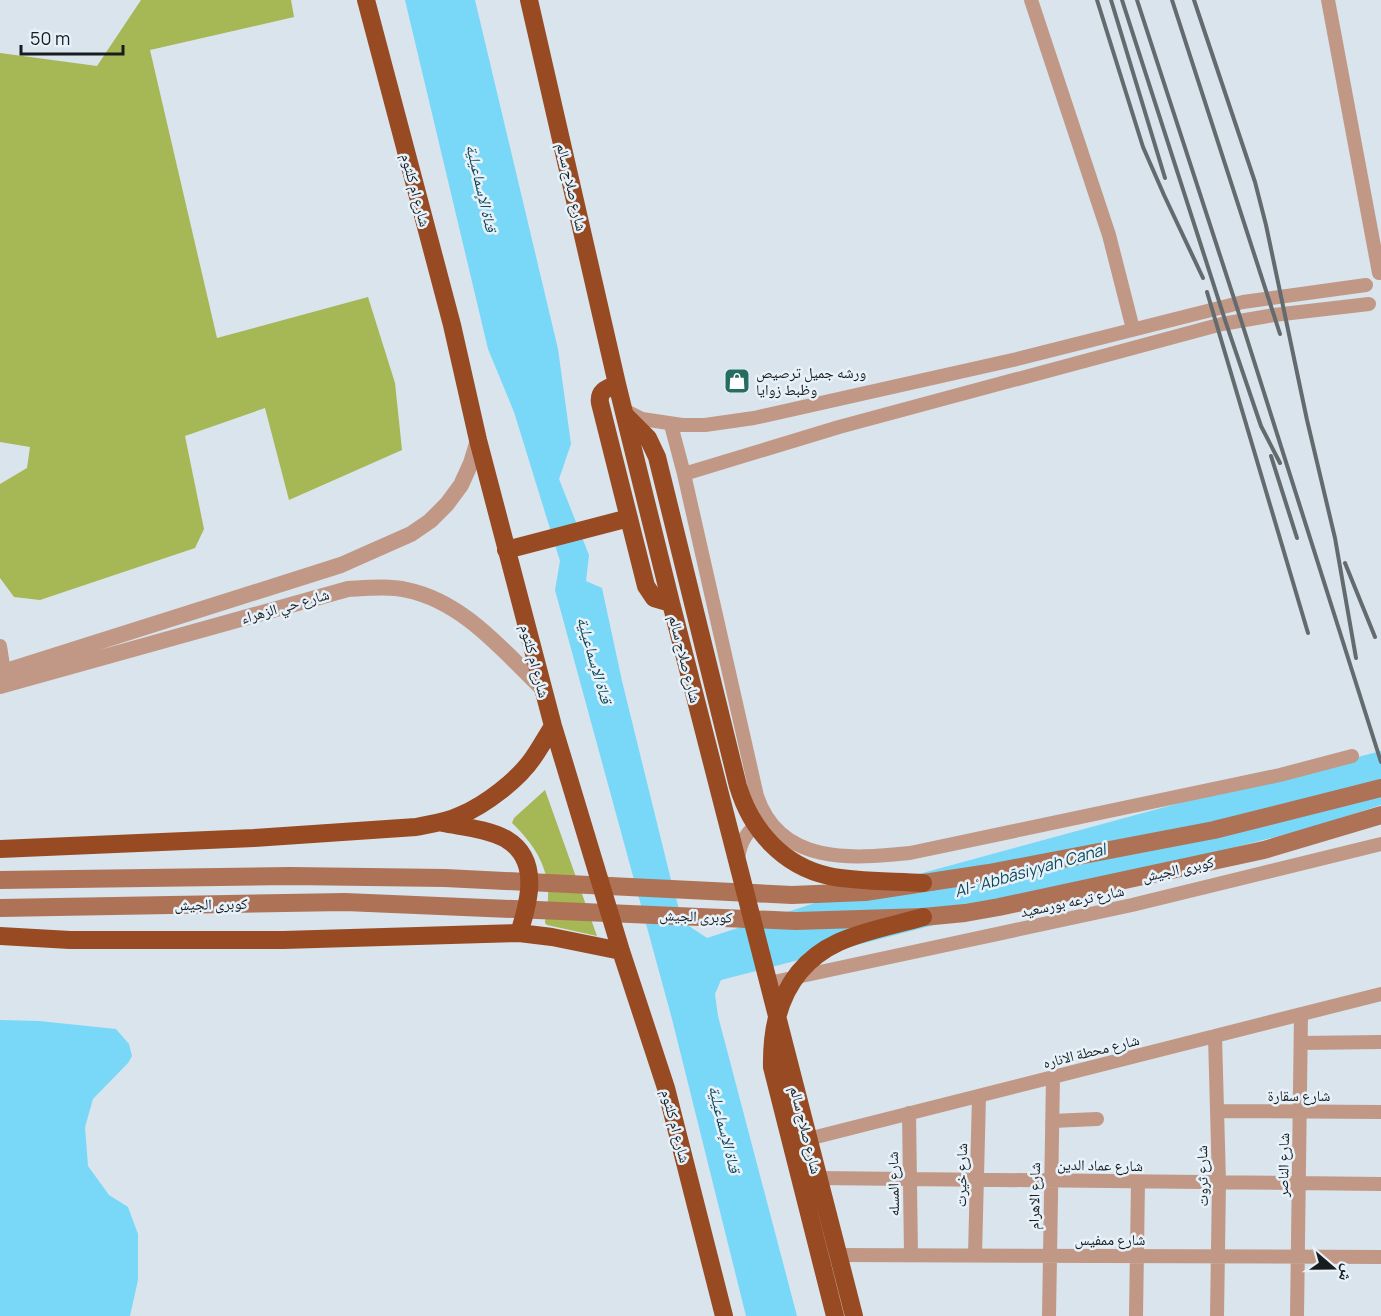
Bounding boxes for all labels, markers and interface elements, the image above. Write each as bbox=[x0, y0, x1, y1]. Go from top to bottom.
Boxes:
scale bar bbox=[21, 18, 123, 56]
text: 50 m bbox=[30, 26, 70, 50]
street label: شارع صلاح سالم bbox=[552, 141, 592, 233]
water label: قناة الإسماعيلية bbox=[461, 142, 503, 236]
street label: شارع ام كلثوم bbox=[396, 151, 436, 229]
place label: ورشه جميل ترصيص وظبط زوايا bbox=[756, 362, 866, 400]
shop icon: ورشه جميل ترصيص وظبط زوايا bbox=[722, 366, 752, 396]
street label: شارع حي الزهراء bbox=[238, 583, 332, 630]
street label: شارع صلاح سالم bbox=[664, 613, 706, 705]
water label: قناة الإسماعيلية bbox=[572, 614, 618, 708]
street label: شارع ام كلثوم bbox=[515, 622, 555, 700]
water label: Al-ʿAbbāsiyyah Canal bbox=[952, 837, 1110, 902]
street label: كوبرى الجيش bbox=[1140, 851, 1216, 887]
street label: شارع ترعه بورسعيد bbox=[1018, 880, 1126, 922]
street label: كوبرى الجيش bbox=[174, 893, 248, 915]
street label: كوبرى الجيش bbox=[659, 904, 733, 928]
street label: شارع محطة الاناره bbox=[1041, 1029, 1142, 1073]
water label: قناة الإسماعيلية bbox=[704, 1083, 747, 1177]
street label: شارع صلاح سالم bbox=[785, 1084, 827, 1176]
street label: شارع سقارة bbox=[1268, 1085, 1331, 1106]
street label: شارع ام كلثوم bbox=[656, 1087, 696, 1165]
street label: شارع الناصر bbox=[1272, 1133, 1294, 1198]
street label: شارع خيرت bbox=[950, 1143, 972, 1207]
street label: شارع ثروت bbox=[1191, 1145, 1213, 1207]
street label: شارع المسله bbox=[882, 1151, 904, 1217]
street label: شارع عماد الدين bbox=[1057, 1154, 1143, 1176]
street label: شارع الاهرام bbox=[1023, 1162, 1045, 1230]
street label: شارع ممفيس bbox=[1074, 1229, 1146, 1250]
north arrow bbox=[1303, 1238, 1363, 1298]
text: ش bbox=[1334, 1261, 1360, 1285]

